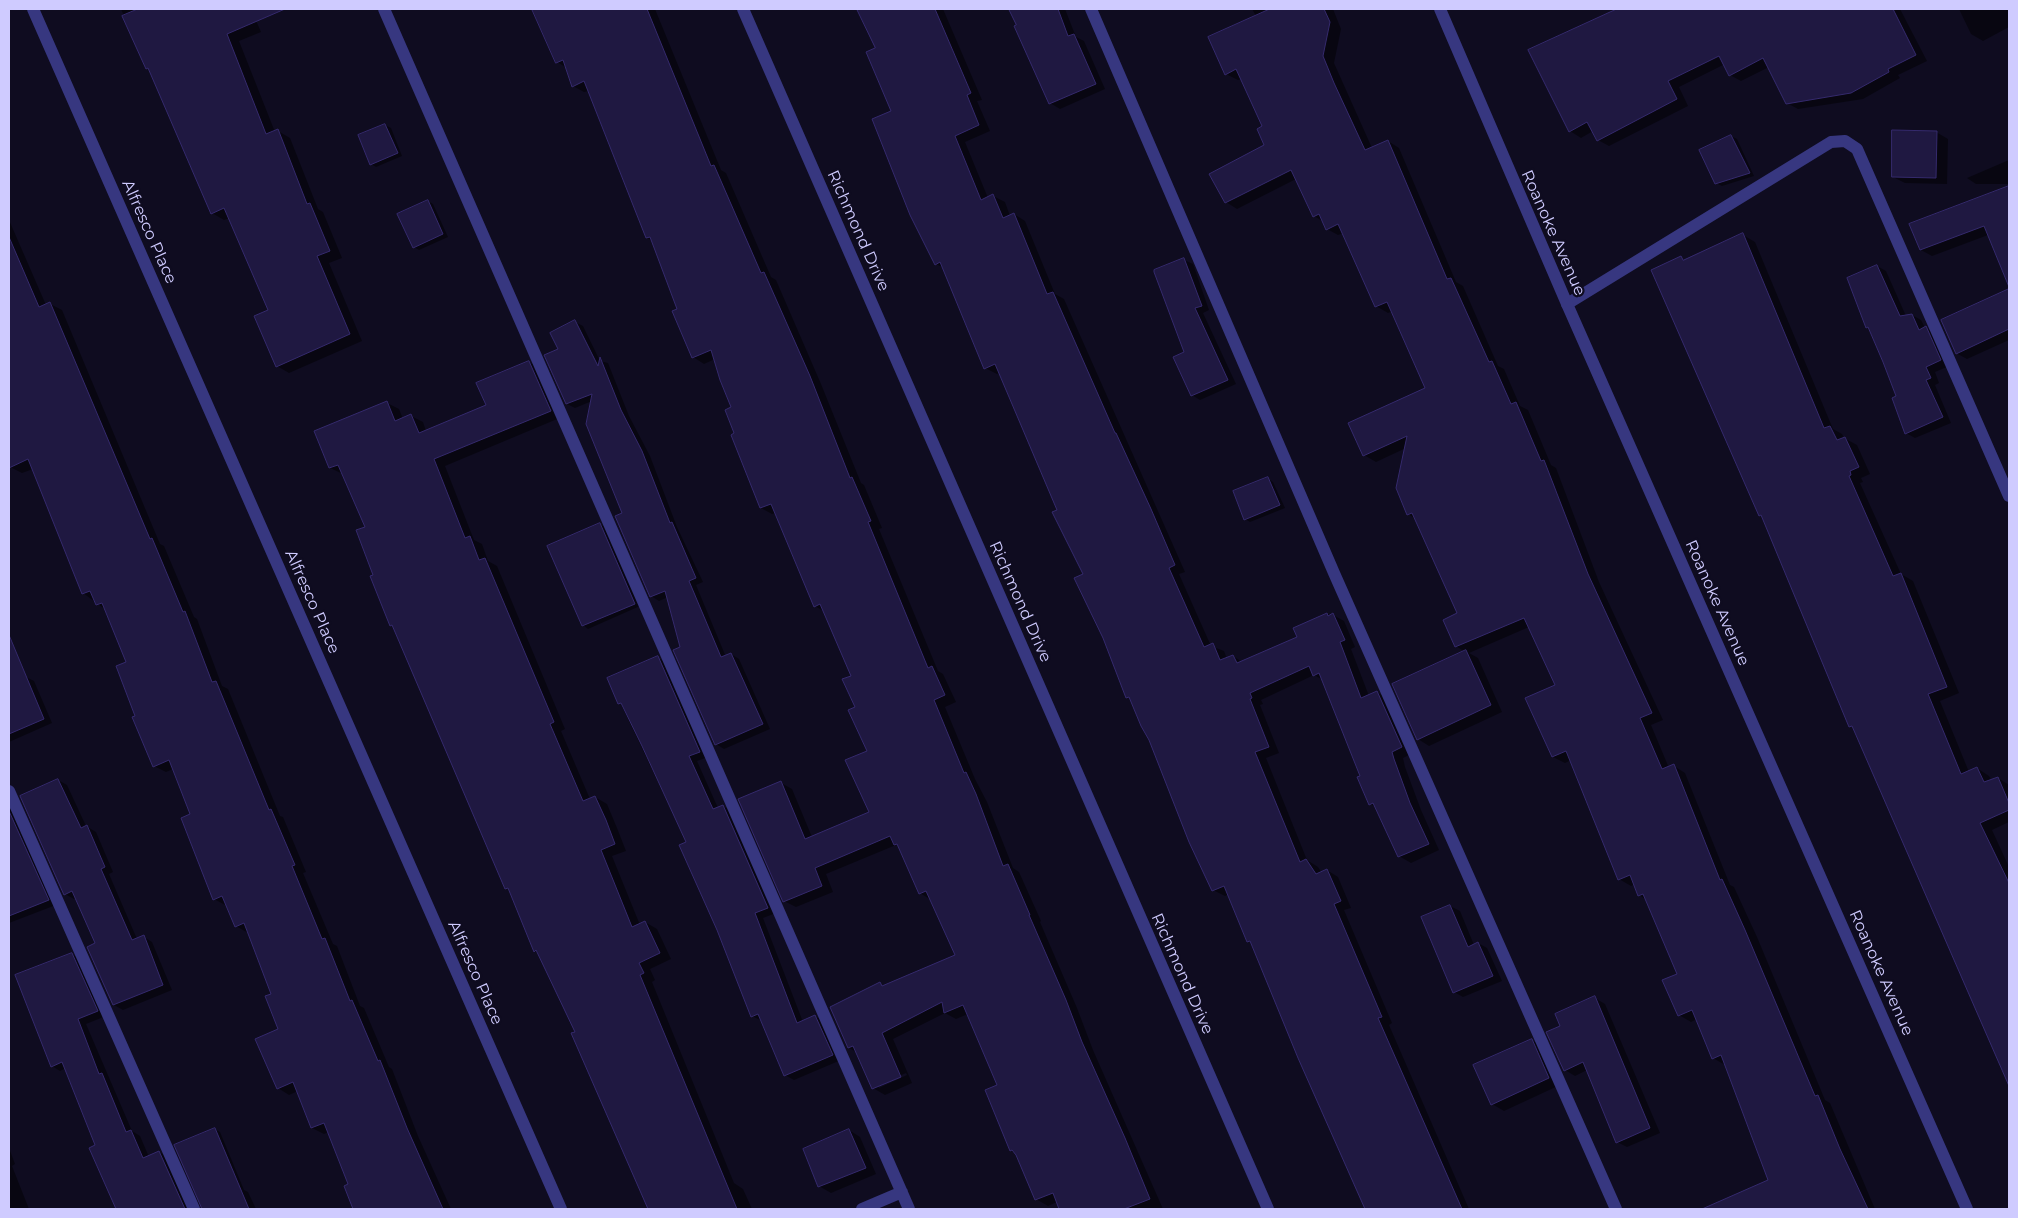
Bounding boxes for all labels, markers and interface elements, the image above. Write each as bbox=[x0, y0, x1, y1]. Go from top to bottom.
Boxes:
street label: Roanoke Avenue bbox=[1517, 167, 1589, 299]
street label: Richmond Drive bbox=[823, 168, 893, 294]
street label: Alfresco Place bbox=[118, 177, 180, 287]
street label: Roanoke Avenue bbox=[1681, 537, 1753, 669]
street label: Richmond Drive bbox=[985, 539, 1055, 665]
street label: Alfresco Place bbox=[281, 547, 343, 657]
street label: Roanoke Avenue bbox=[1845, 907, 1917, 1039]
street label: Richmond Drive bbox=[1147, 911, 1217, 1037]
street label: Alfresco Place bbox=[444, 918, 506, 1028]

